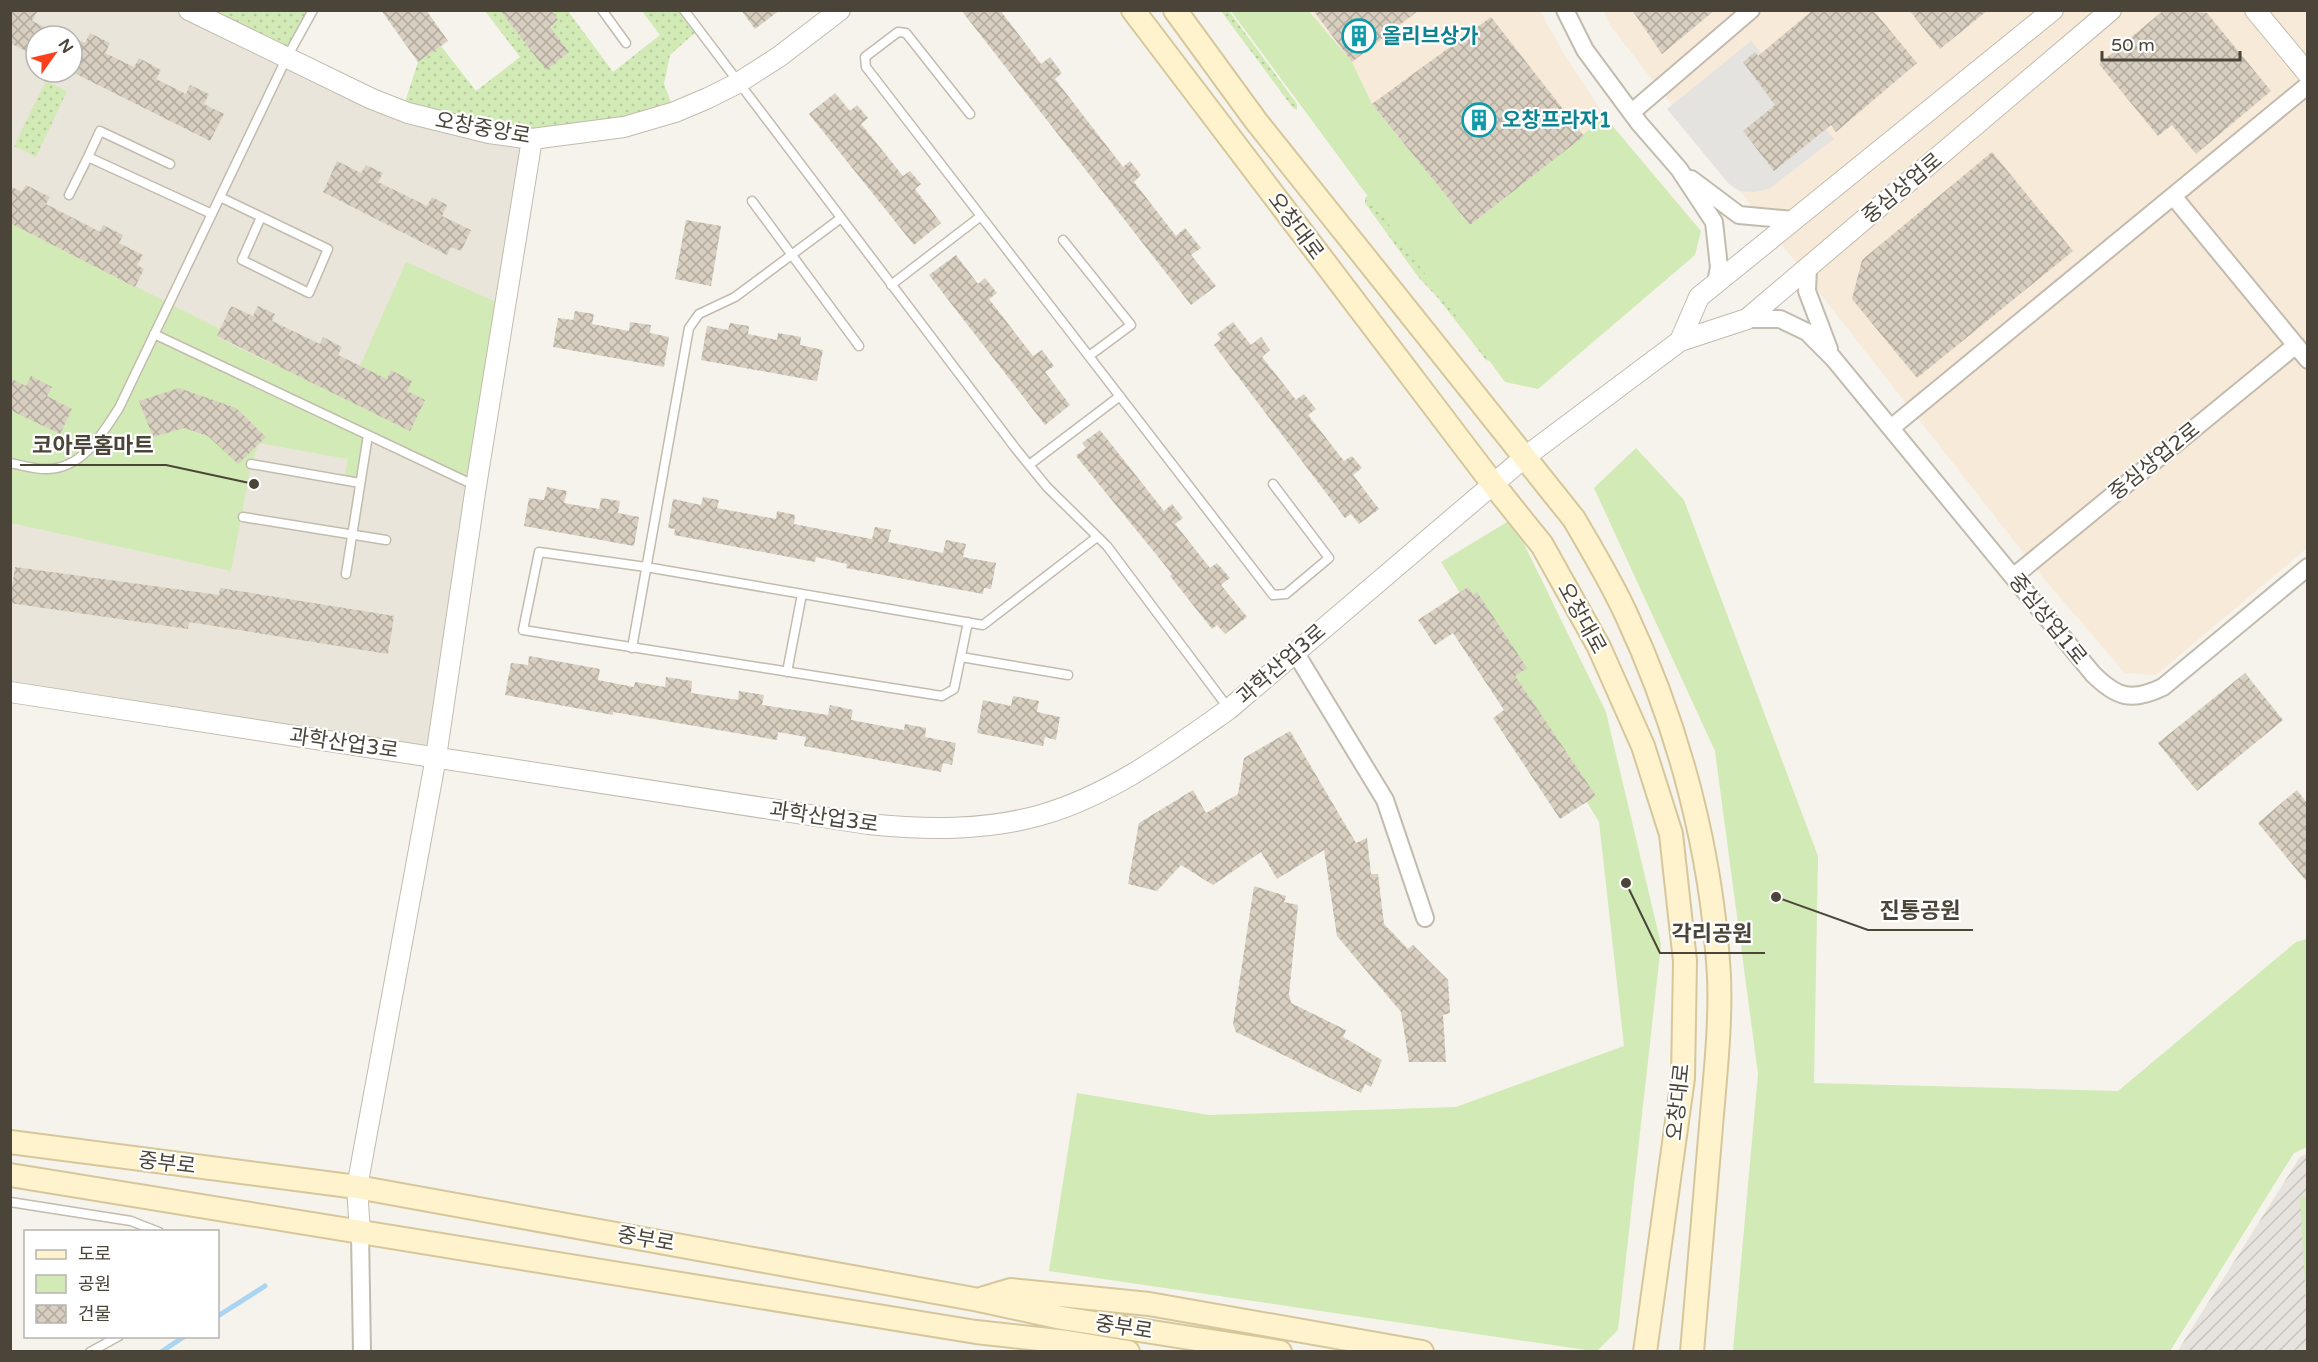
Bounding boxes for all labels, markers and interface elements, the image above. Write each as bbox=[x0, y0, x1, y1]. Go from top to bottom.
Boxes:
building icon: 올리브상가 bbox=[1341, 18, 1377, 54]
north arrow bbox=[24, 24, 84, 84]
place label: 올리브상가 bbox=[1382, 24, 1479, 49]
scale bar bbox=[2102, 24, 2240, 62]
text: 50 m bbox=[2111, 34, 2155, 56]
text: N bbox=[54, 35, 77, 57]
building icon: 오창프라자1 bbox=[1461, 102, 1497, 138]
street label: 오창중앙로 bbox=[433, 108, 533, 149]
place label: 오창프라자1 bbox=[1502, 108, 1612, 133]
street label: 중심상업로 bbox=[1857, 148, 1947, 229]
street label: 오창대로 bbox=[1262, 188, 1329, 265]
street label: 중심상업2로 bbox=[2104, 417, 2205, 506]
callout: 코아루홈마트 bbox=[20, 425, 166, 465]
text: 코아루홈마트 bbox=[32, 433, 154, 459]
street label: 중심상업1로 bbox=[2003, 569, 2092, 670]
street label: 오창대로 bbox=[1552, 578, 1611, 658]
street label: 과학산업3로 bbox=[1232, 619, 1331, 710]
street label: 과학산업3로 bbox=[288, 723, 400, 764]
street label: 과학산업3로 bbox=[768, 797, 880, 838]
callout: 진통공원 bbox=[1868, 890, 1973, 930]
text: 진통공원 bbox=[1880, 898, 1960, 924]
callout: 각리공원 bbox=[1660, 913, 1765, 953]
text: 각리공원 bbox=[1672, 921, 1752, 947]
street label: 오창대로 bbox=[1662, 1062, 1695, 1142]
street label: 중부로 bbox=[137, 1148, 197, 1179]
street label: 중부로 bbox=[615, 1222, 677, 1257]
legend bbox=[24, 1230, 219, 1338]
text: 도로 bbox=[78, 1243, 111, 1265]
text: 공원 bbox=[78, 1273, 111, 1295]
text: 건물 bbox=[78, 1303, 111, 1325]
street label: 중부로 bbox=[1093, 1311, 1155, 1344]

